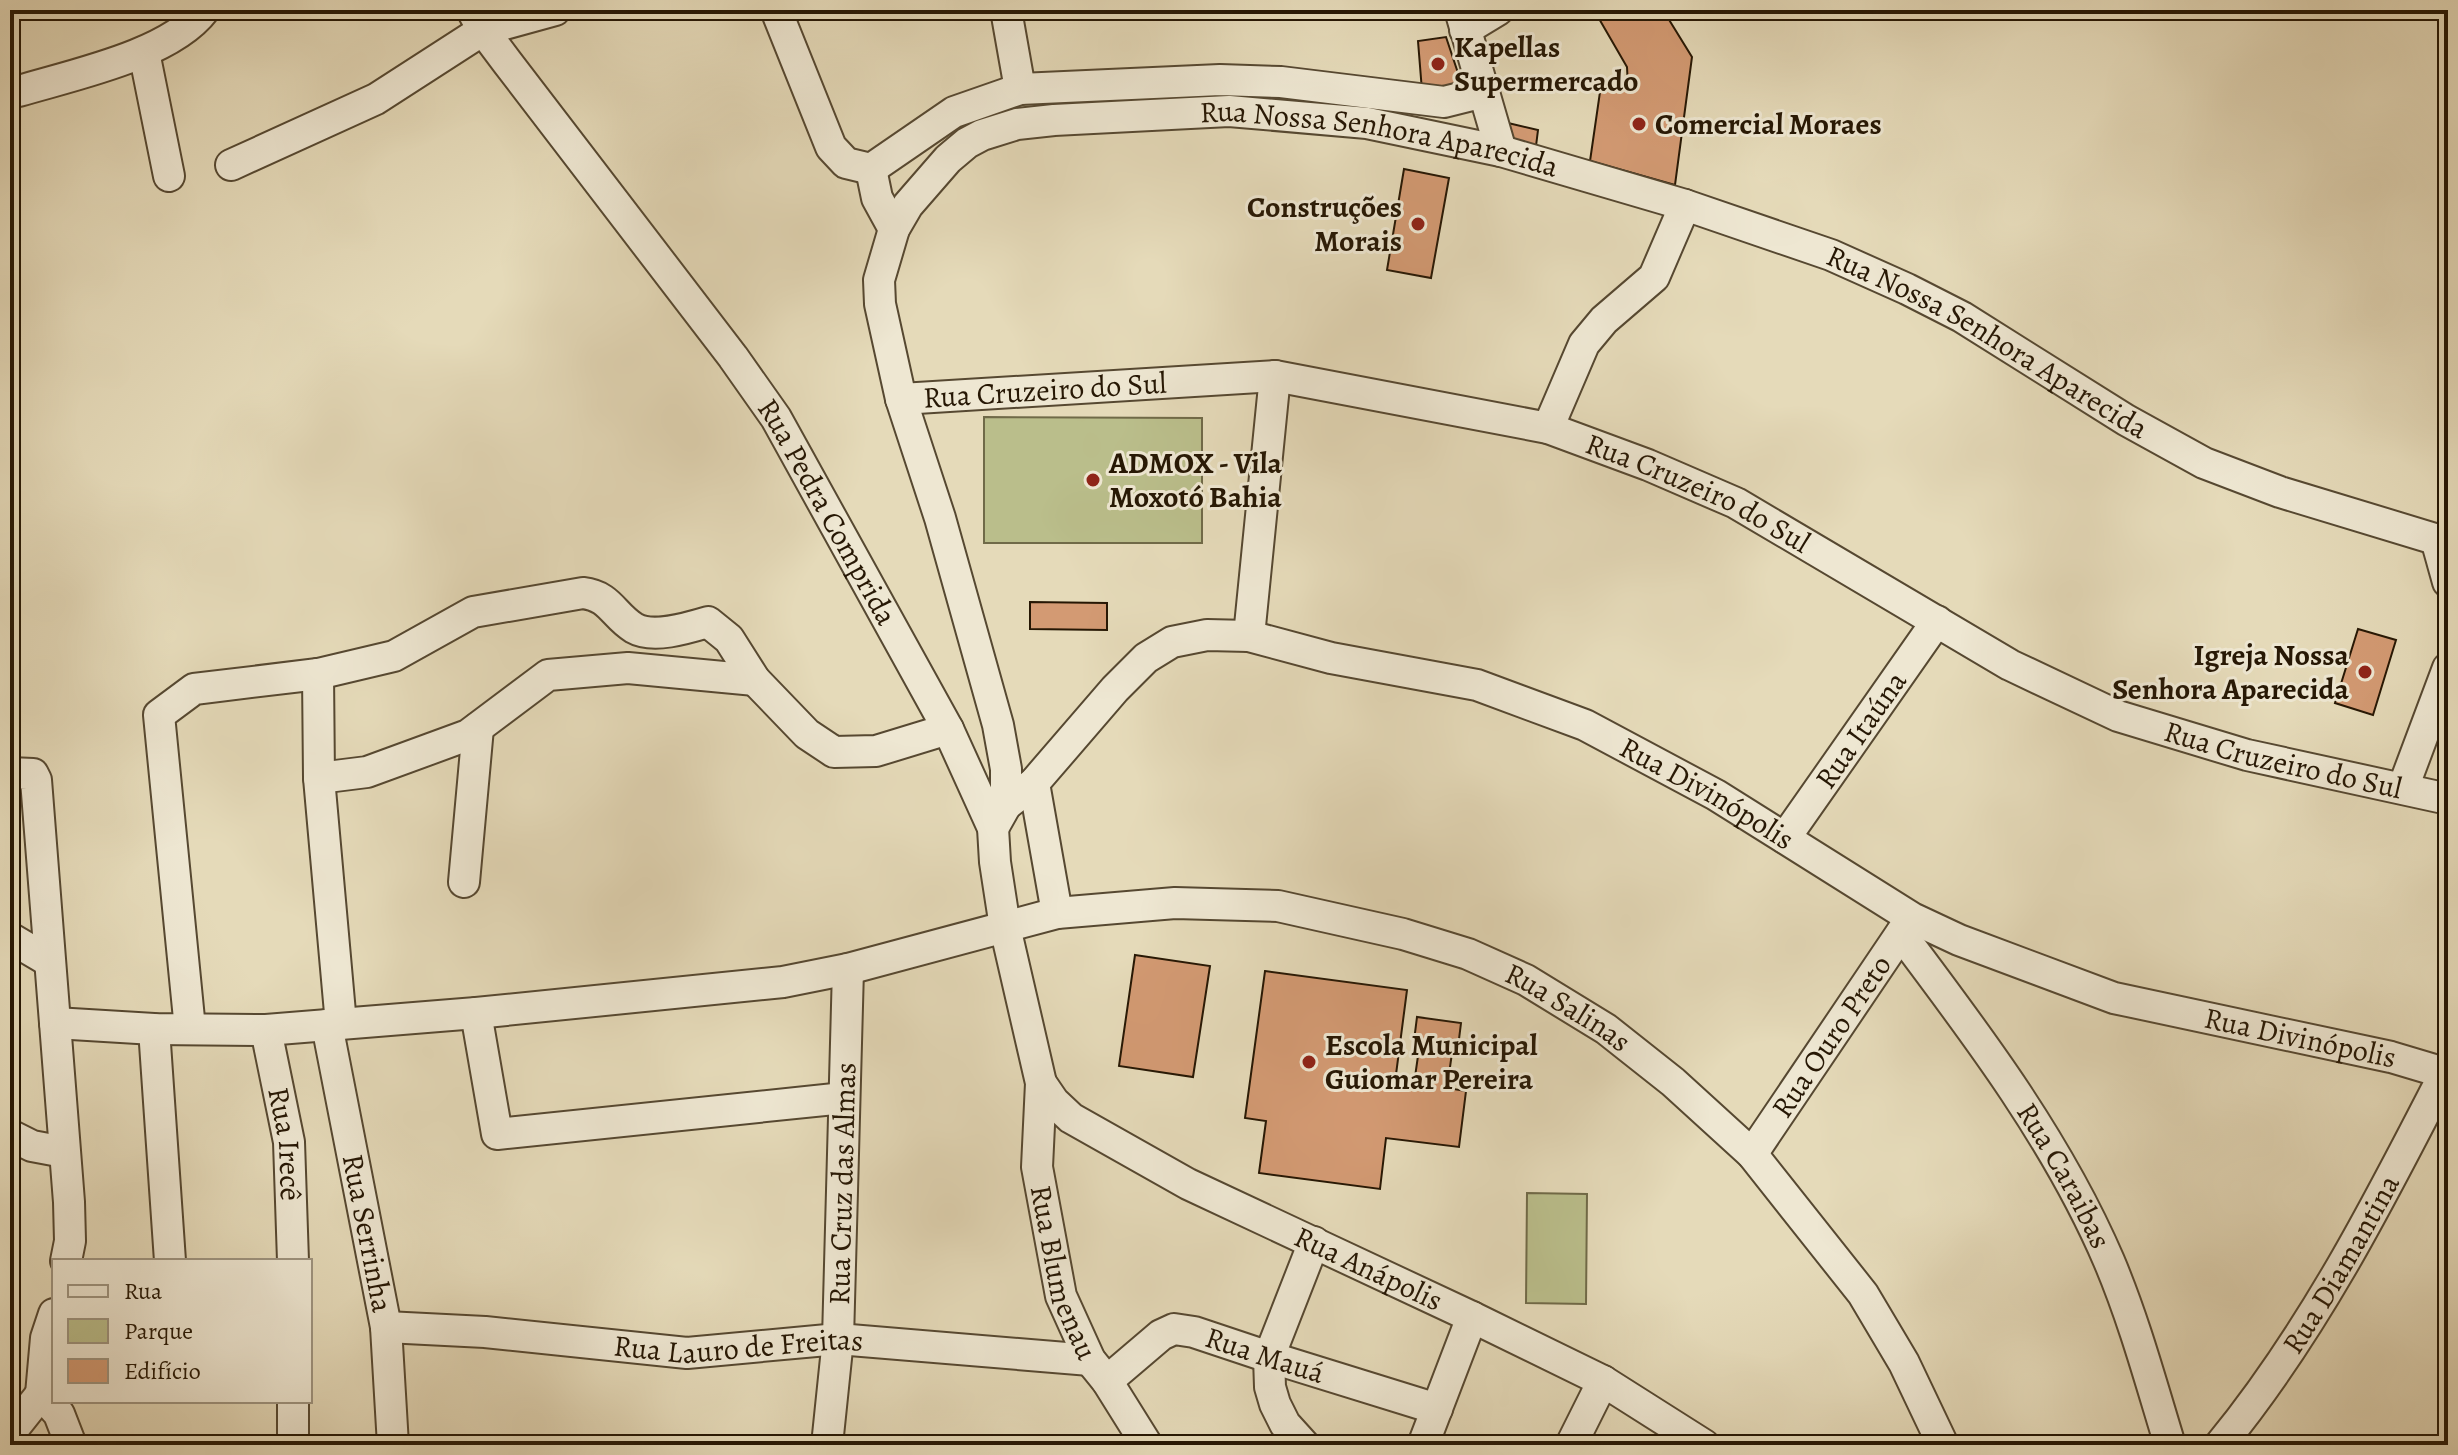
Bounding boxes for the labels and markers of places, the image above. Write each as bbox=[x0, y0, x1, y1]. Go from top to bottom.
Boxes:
place label: Kapellas Supermercado bbox=[1454, 27, 1639, 101]
marker: Kapellas Supermercado bbox=[1429, 55, 1447, 73]
place label: Comercial Moraes bbox=[1655, 104, 1882, 144]
marker: Comercial Moraes bbox=[1630, 115, 1648, 133]
place label: Construções Morais bbox=[1247, 187, 1402, 261]
marker: Construções Morais bbox=[1409, 215, 1427, 233]
place label: ADMOX - Vila Moxotó Bahia bbox=[1108, 443, 1283, 517]
marker: ADMOX - Vila Moxotó Bahia bbox=[1084, 471, 1102, 489]
place label: Igreja Nossa Senhora Aparecida bbox=[2112, 635, 2350, 709]
marker: Igreja Nossa Senhora Aparecida bbox=[2356, 663, 2374, 681]
place label: Escola Municipal Guiomar Pereira bbox=[1325, 1025, 1538, 1099]
marker: Escola Municipal Guiomar Pereira bbox=[1300, 1053, 1318, 1071]

